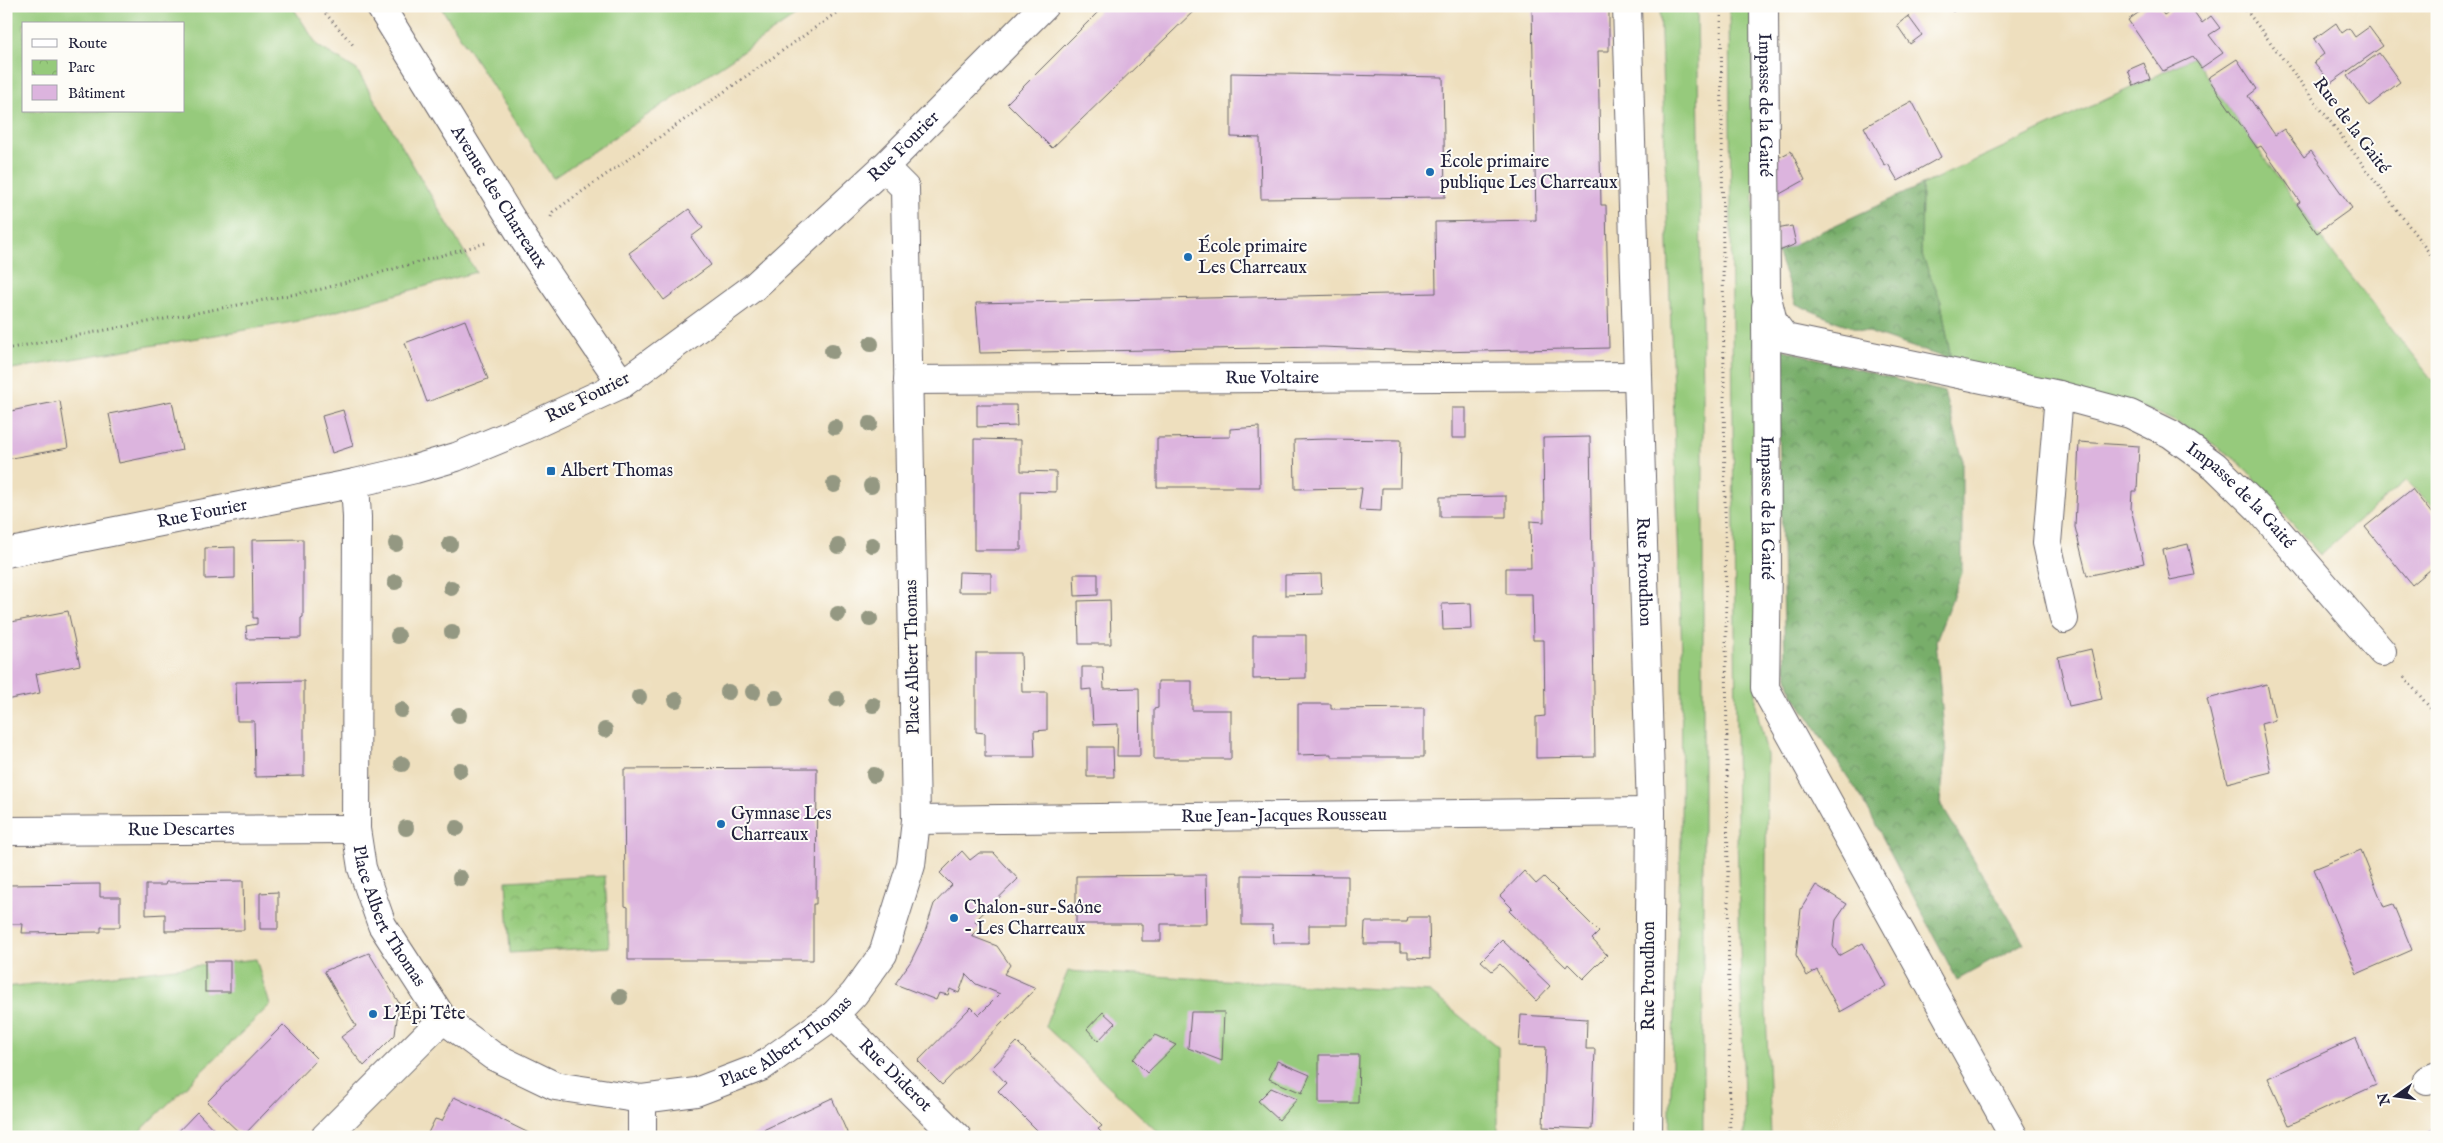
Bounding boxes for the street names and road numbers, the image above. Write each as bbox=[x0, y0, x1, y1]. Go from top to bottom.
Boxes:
street label: Impasse de la Gaité bbox=[1753, 33, 1777, 177]
street label: Rue de la Gaité bbox=[2307, 73, 2395, 179]
street label: Rue Fourier bbox=[863, 106, 945, 187]
street label: Avenue des Charreaux bbox=[445, 120, 552, 274]
street label: Rue Voltaire bbox=[1225, 366, 1319, 390]
street label: Rue Fourier bbox=[542, 367, 634, 429]
street label: Impasse de la Gaité bbox=[1755, 436, 1779, 580]
street label: Impasse de la Gaité bbox=[2181, 437, 2300, 554]
street label: Rue Fourier bbox=[155, 493, 250, 534]
street label: Rue Proudhon bbox=[1631, 517, 1657, 627]
street label: Place Albert Thomas bbox=[900, 579, 926, 735]
street label: Rue Jean-Jacques Rousseau bbox=[1181, 803, 1387, 829]
street label: Rue Descartes bbox=[127, 818, 235, 842]
street label: Place Albert Thomas bbox=[347, 843, 431, 991]
street label: Rue Proudhon bbox=[1638, 921, 1661, 1031]
street label: Place Albert Thomas bbox=[716, 991, 857, 1093]
street label: Rue Diderot bbox=[853, 1034, 937, 1117]

